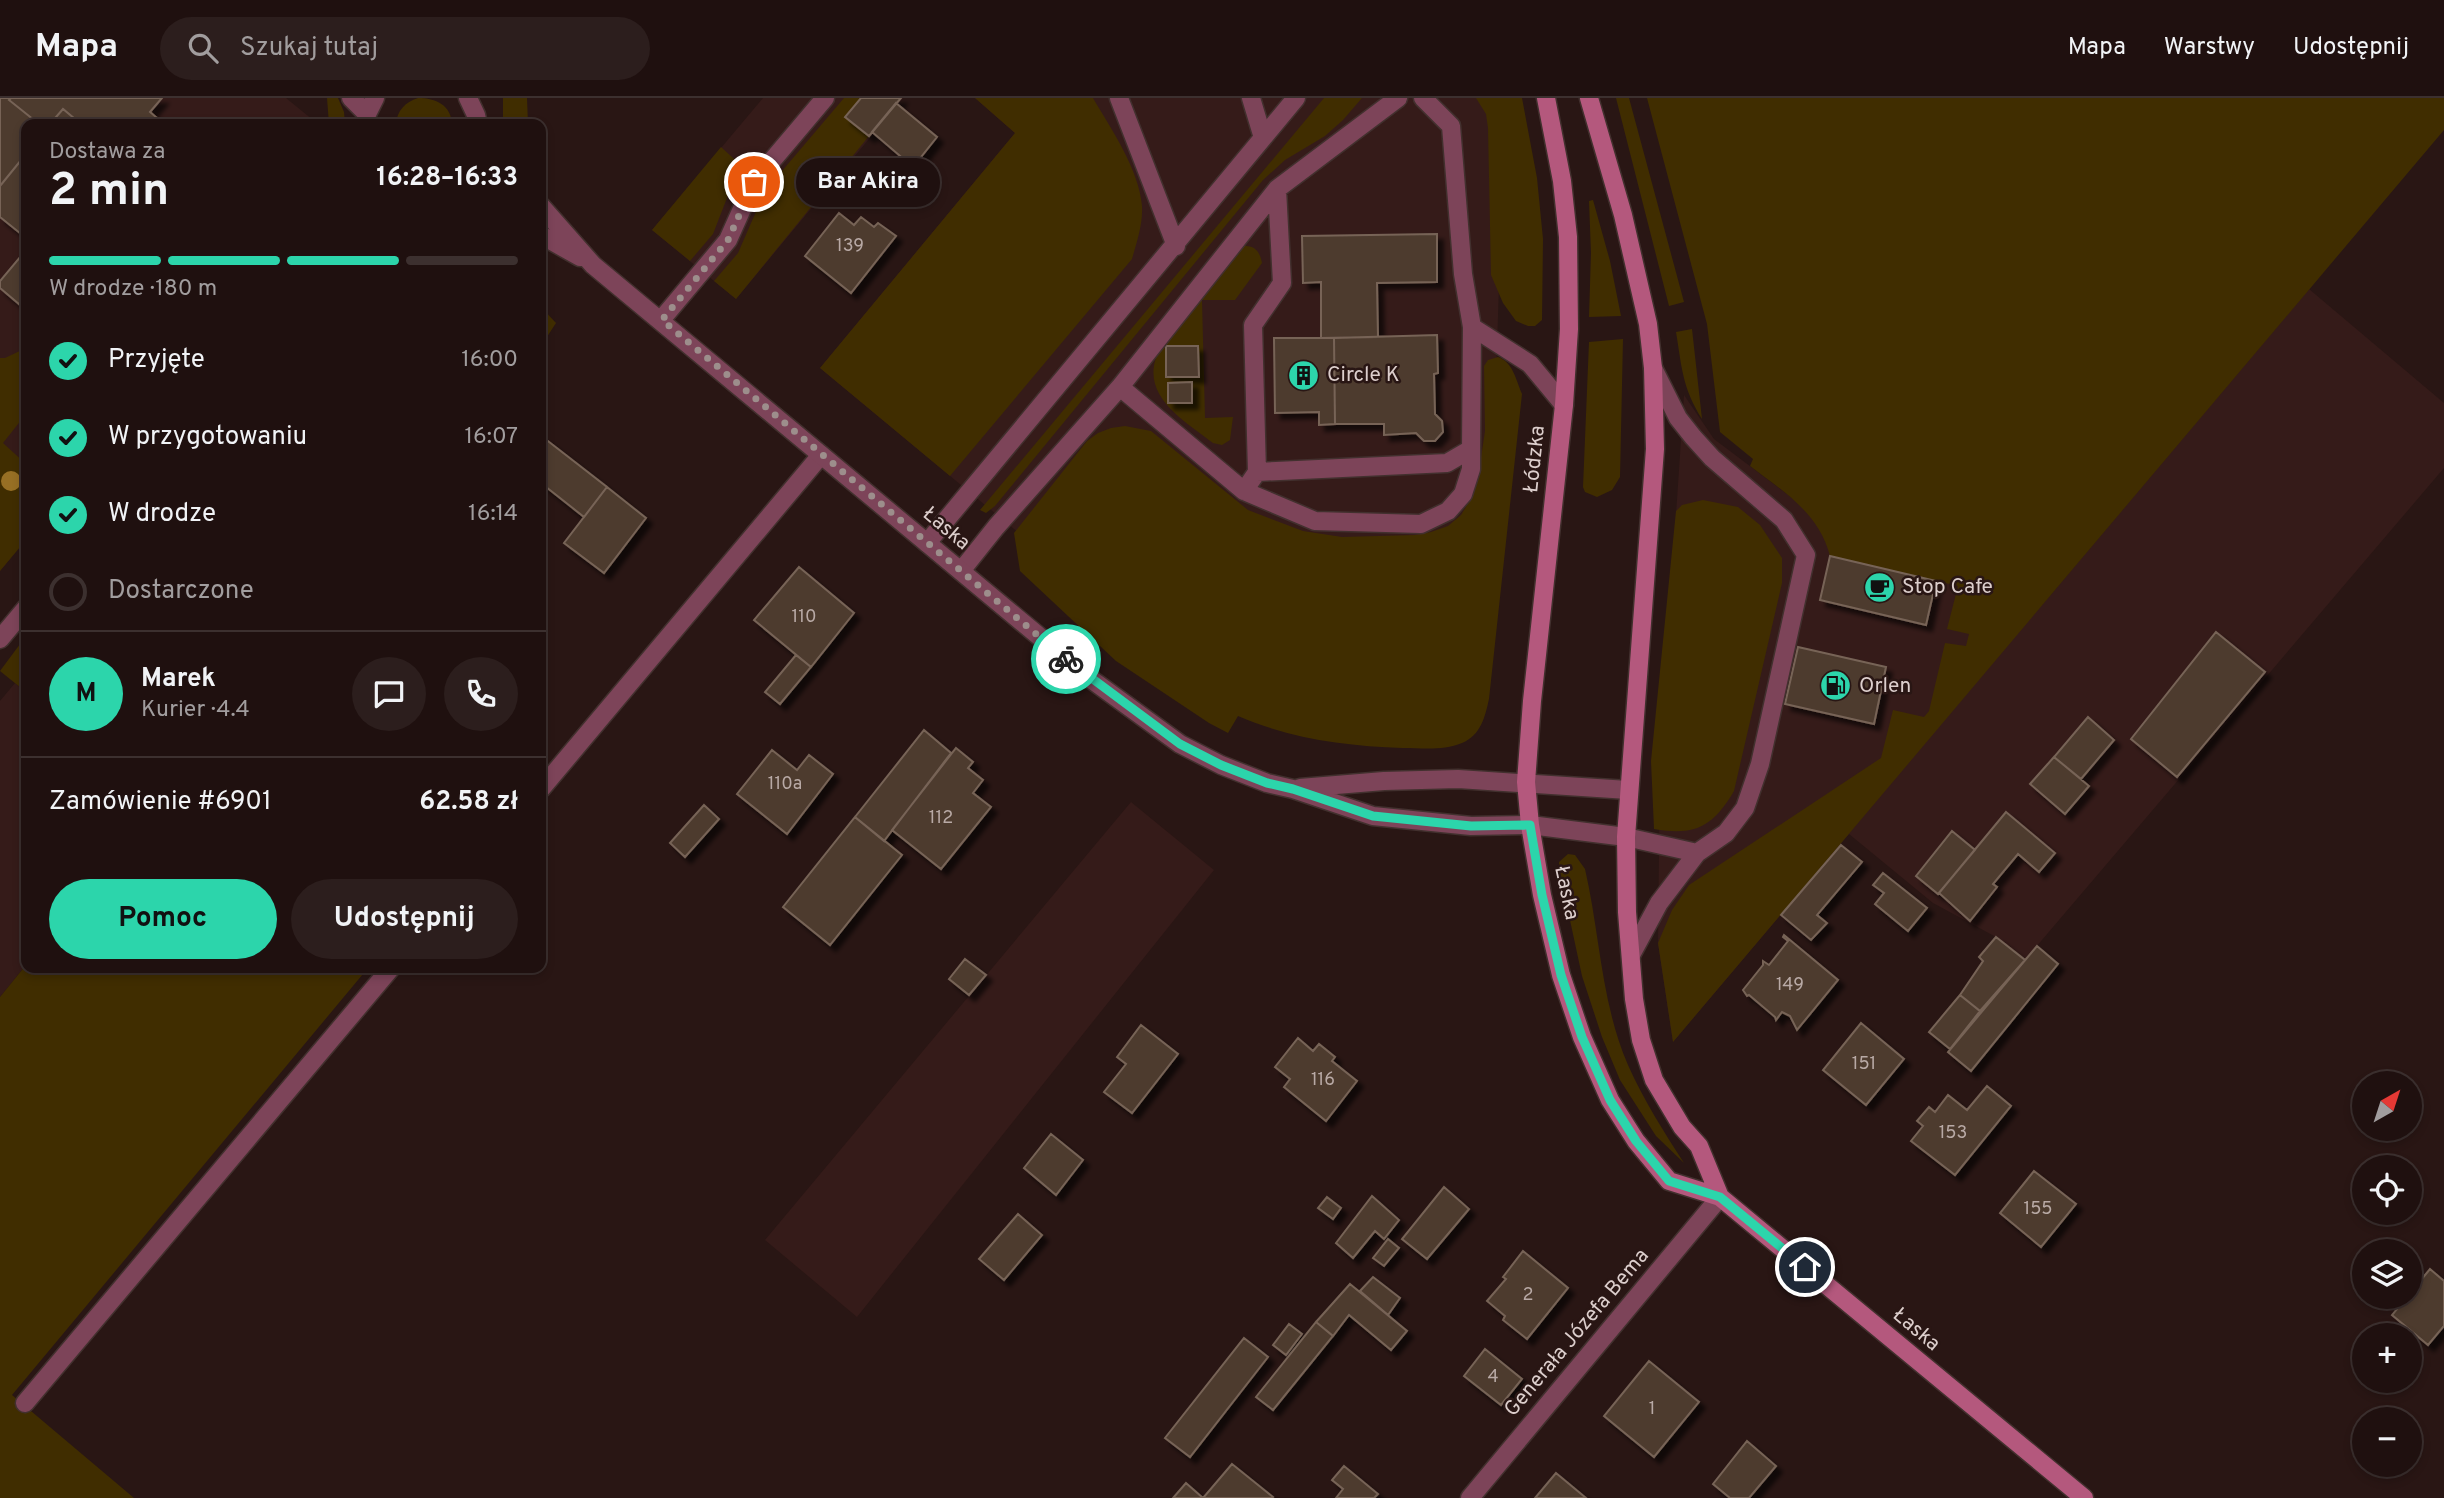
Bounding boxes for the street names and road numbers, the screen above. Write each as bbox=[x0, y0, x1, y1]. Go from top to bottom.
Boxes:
street label: Łódzka bbox=[1518, 424, 1552, 494]
street label: Łaska bbox=[917, 501, 975, 557]
street label: Łaska bbox=[1547, 864, 1585, 922]
street label: Generała Józefa Bema bbox=[1499, 1243, 1655, 1423]
street label: Łaska bbox=[1887, 1302, 1945, 1358]

